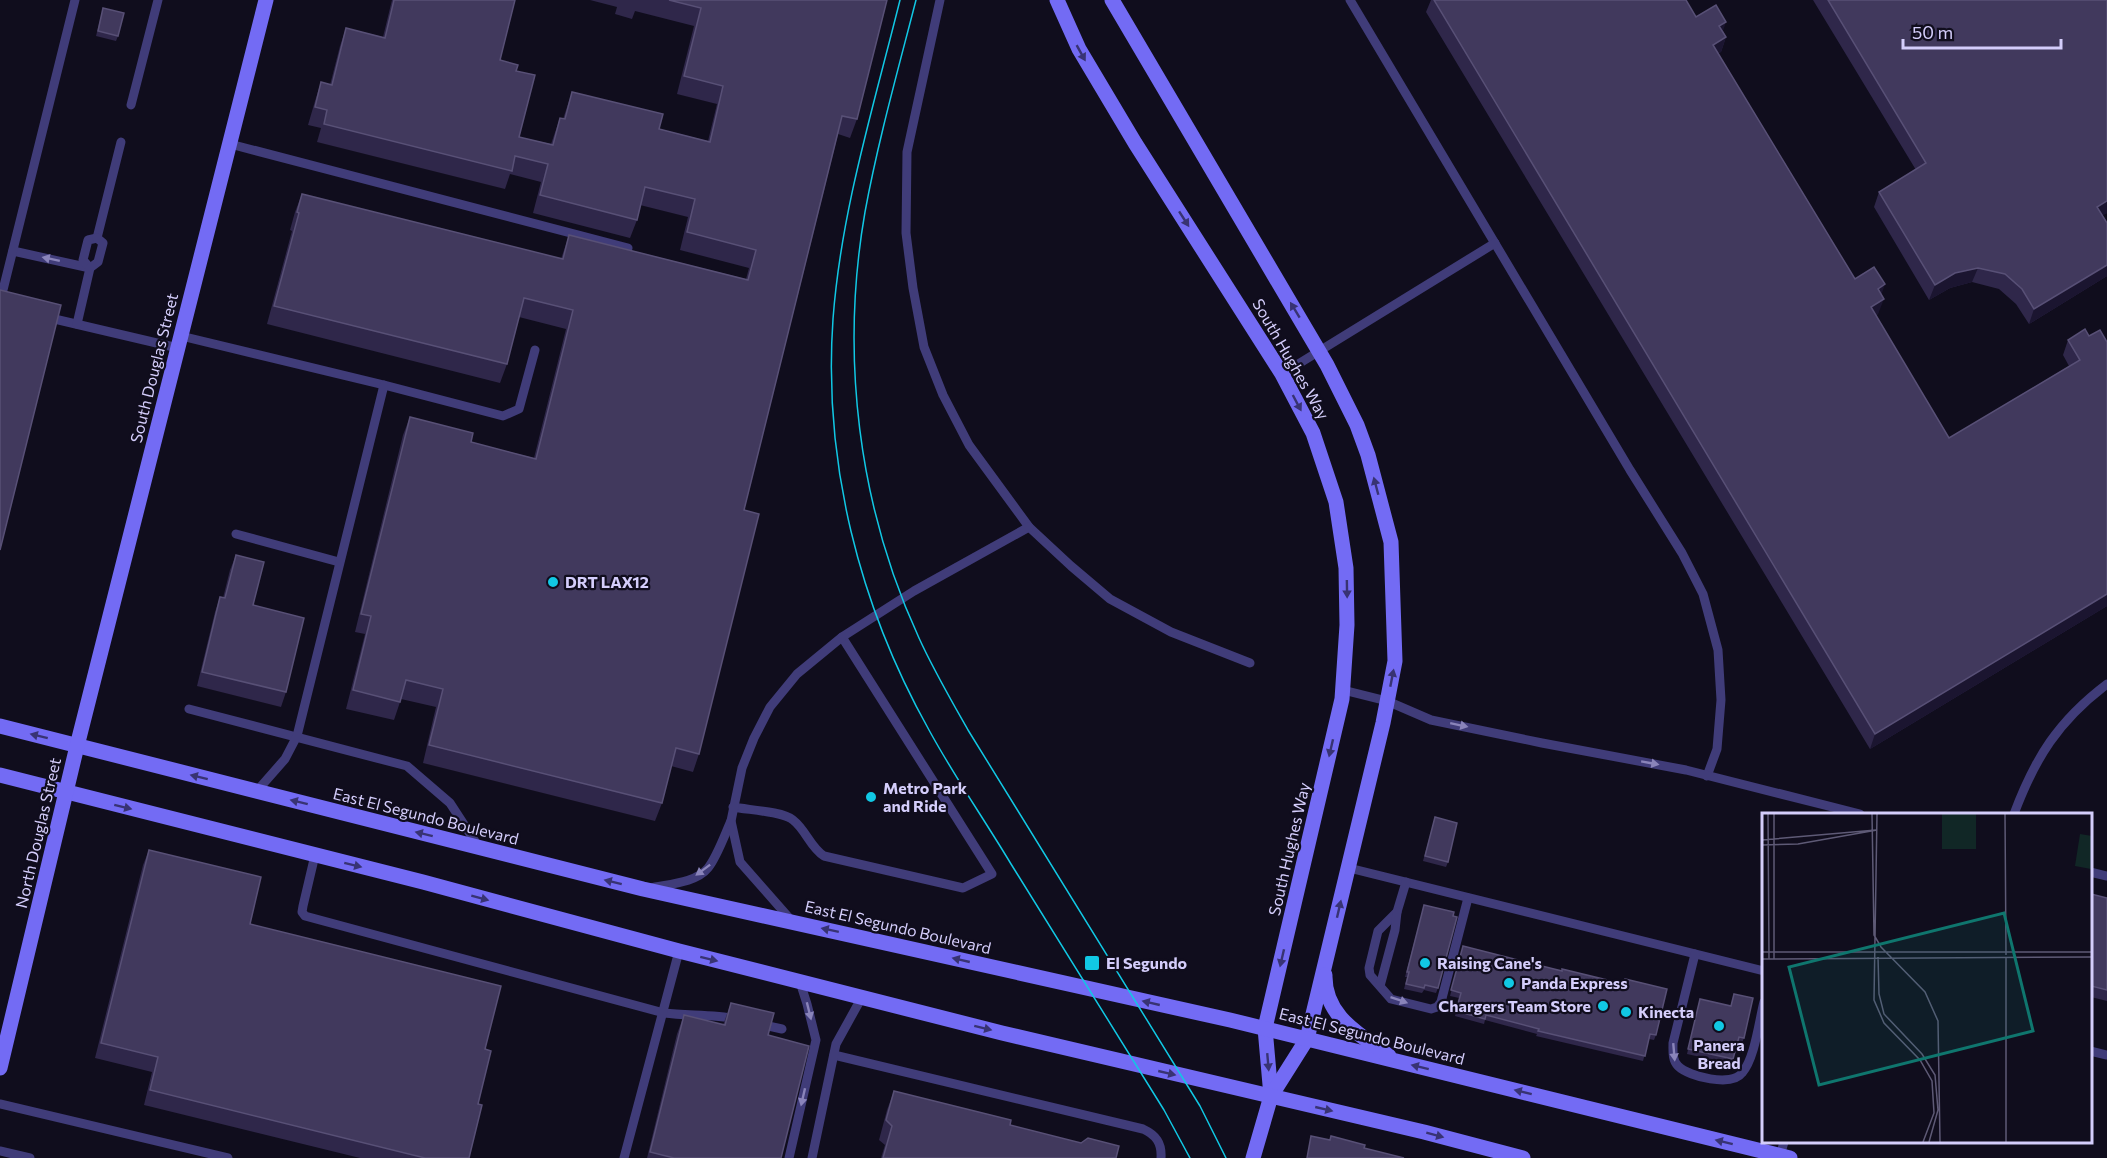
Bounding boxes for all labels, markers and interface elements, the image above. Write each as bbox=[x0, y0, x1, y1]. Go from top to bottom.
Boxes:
scale bar bbox=[1903, 12, 2060, 50]
text: 50 m bbox=[1912, 21, 1953, 43]
one-way arrow bbox=[1076, 45, 1087, 61]
one-way arrow bbox=[1178, 211, 1189, 227]
one-way arrow bbox=[41, 254, 60, 263]
street label: South Douglas Street bbox=[126, 291, 181, 445]
street label: South Hughes Way bbox=[1249, 295, 1334, 422]
one-way arrow bbox=[1289, 302, 1300, 318]
one-way arrow bbox=[1292, 395, 1302, 412]
one-way arrow bbox=[1371, 477, 1381, 495]
place label: DRT LAX12 bbox=[565, 572, 649, 591]
marker: DRT LAX12 bbox=[546, 575, 560, 589]
one-way arrow bbox=[1342, 580, 1351, 599]
one-way arrow bbox=[1388, 669, 1397, 688]
one-way arrow bbox=[1449, 721, 1468, 731]
one-way arrow bbox=[29, 731, 47, 740]
one-way arrow bbox=[1325, 738, 1335, 757]
street label: North Douglas Street bbox=[11, 755, 64, 910]
one-way arrow bbox=[1641, 759, 1660, 768]
one-way arrow bbox=[190, 772, 208, 782]
place label: Metro Park and Ride bbox=[883, 778, 968, 815]
street label: South Hughes Way bbox=[1264, 780, 1313, 917]
street label: East El Segundo Boulevard bbox=[331, 783, 521, 848]
marker: Metro Park and Ride bbox=[864, 790, 878, 804]
one-way arrow bbox=[290, 797, 308, 807]
one-way arrow bbox=[114, 802, 132, 812]
inset map bbox=[1762, 813, 2092, 1143]
one-way arrow bbox=[415, 828, 433, 838]
one-way arrow bbox=[344, 860, 362, 870]
one-way arrow bbox=[695, 864, 711, 876]
one-way arrow bbox=[604, 876, 622, 886]
one-way arrow bbox=[470, 893, 489, 903]
street label: East El Segundo Boulevard bbox=[803, 896, 993, 957]
one-way arrow bbox=[1334, 900, 1344, 919]
one-way arrow bbox=[821, 925, 840, 935]
one-way arrow bbox=[1276, 949, 1286, 967]
place label: El Segundo bbox=[1106, 953, 1188, 972]
place label: Raising Cane's bbox=[1437, 953, 1542, 972]
one-way arrow bbox=[699, 954, 718, 964]
one-way arrow bbox=[952, 954, 970, 964]
marker: El Segundo bbox=[1083, 954, 1101, 972]
marker: Raising Cane's bbox=[1418, 956, 1432, 970]
place label: Panda Express bbox=[1521, 973, 1628, 992]
marker: Panda Express bbox=[1502, 976, 1516, 990]
one-way arrow bbox=[1390, 996, 1408, 1005]
place label: Chargers Team Store bbox=[1438, 996, 1591, 1015]
one-way arrow bbox=[1142, 998, 1161, 1007]
marker: Chargers Team Store bbox=[1596, 999, 1610, 1013]
one-way arrow bbox=[804, 1001, 814, 1020]
place label: Kinecta bbox=[1638, 1002, 1694, 1021]
street label: East El Segundo Boulevard bbox=[1277, 1003, 1467, 1068]
marker: Kinecta bbox=[1619, 1005, 1633, 1019]
marker: Panera Bread bbox=[1712, 1019, 1726, 1033]
one-way arrow bbox=[973, 1024, 992, 1034]
place label: Panera Bread bbox=[1693, 1035, 1745, 1072]
one-way arrow bbox=[1669, 1043, 1679, 1062]
one-way arrow bbox=[1263, 1053, 1273, 1072]
one-way arrow bbox=[1411, 1061, 1430, 1071]
one-way arrow bbox=[1158, 1068, 1177, 1078]
one-way arrow bbox=[1514, 1086, 1533, 1096]
one-way arrow bbox=[798, 1088, 807, 1107]
one-way arrow bbox=[1315, 1104, 1334, 1114]
one-way arrow bbox=[1426, 1130, 1444, 1140]
one-way arrow bbox=[1715, 1136, 1733, 1146]

